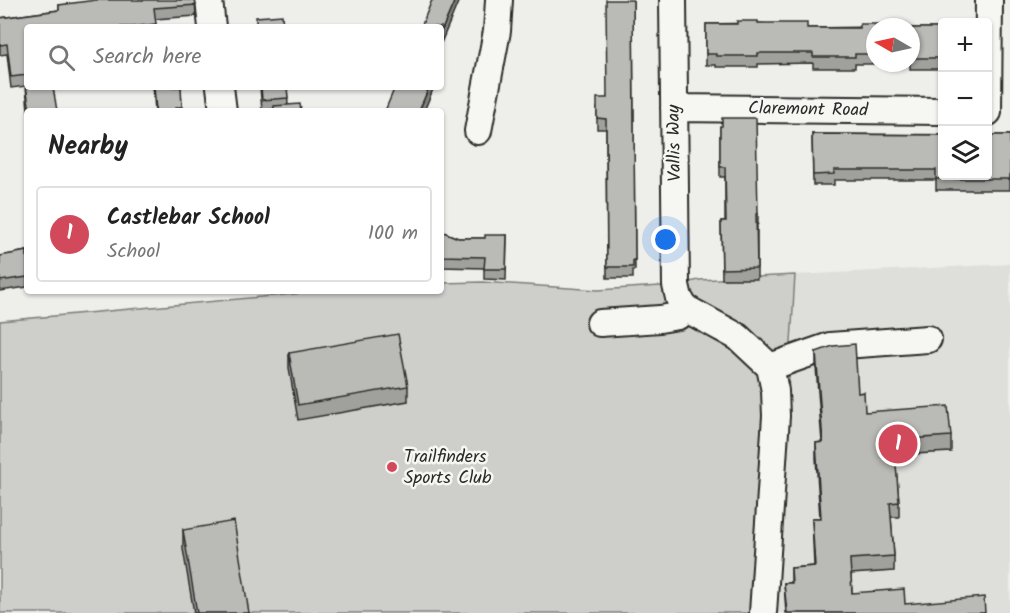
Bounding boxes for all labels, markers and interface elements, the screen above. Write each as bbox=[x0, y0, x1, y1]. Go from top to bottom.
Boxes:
north arrow bbox=[866, 18, 920, 72]
map controls bbox=[938, 18, 992, 180]
button: + bbox=[938, 18, 992, 72]
search box bbox=[24, 24, 444, 90]
text: Search here bbox=[93, 40, 201, 75]
icon: search bbox=[45, 41, 78, 74]
button: − bbox=[938, 72, 992, 126]
street label: Claremont Road bbox=[748, 94, 869, 126]
street label: Vallis Way bbox=[660, 104, 690, 182]
text: Nearby bbox=[48, 126, 128, 168]
button: layers bbox=[938, 126, 992, 180]
text: Castlebar School bbox=[107, 201, 270, 236]
text: 1 bbox=[66, 218, 73, 250]
text: 100 m bbox=[368, 218, 418, 250]
your location bbox=[651, 225, 680, 254]
text: School bbox=[107, 236, 160, 268]
pin: 1 bbox=[878, 422, 918, 466]
place label: Trailfinders Sports Club bbox=[404, 443, 492, 493]
marker: Trailfinders Sports Club bbox=[385, 460, 399, 474]

